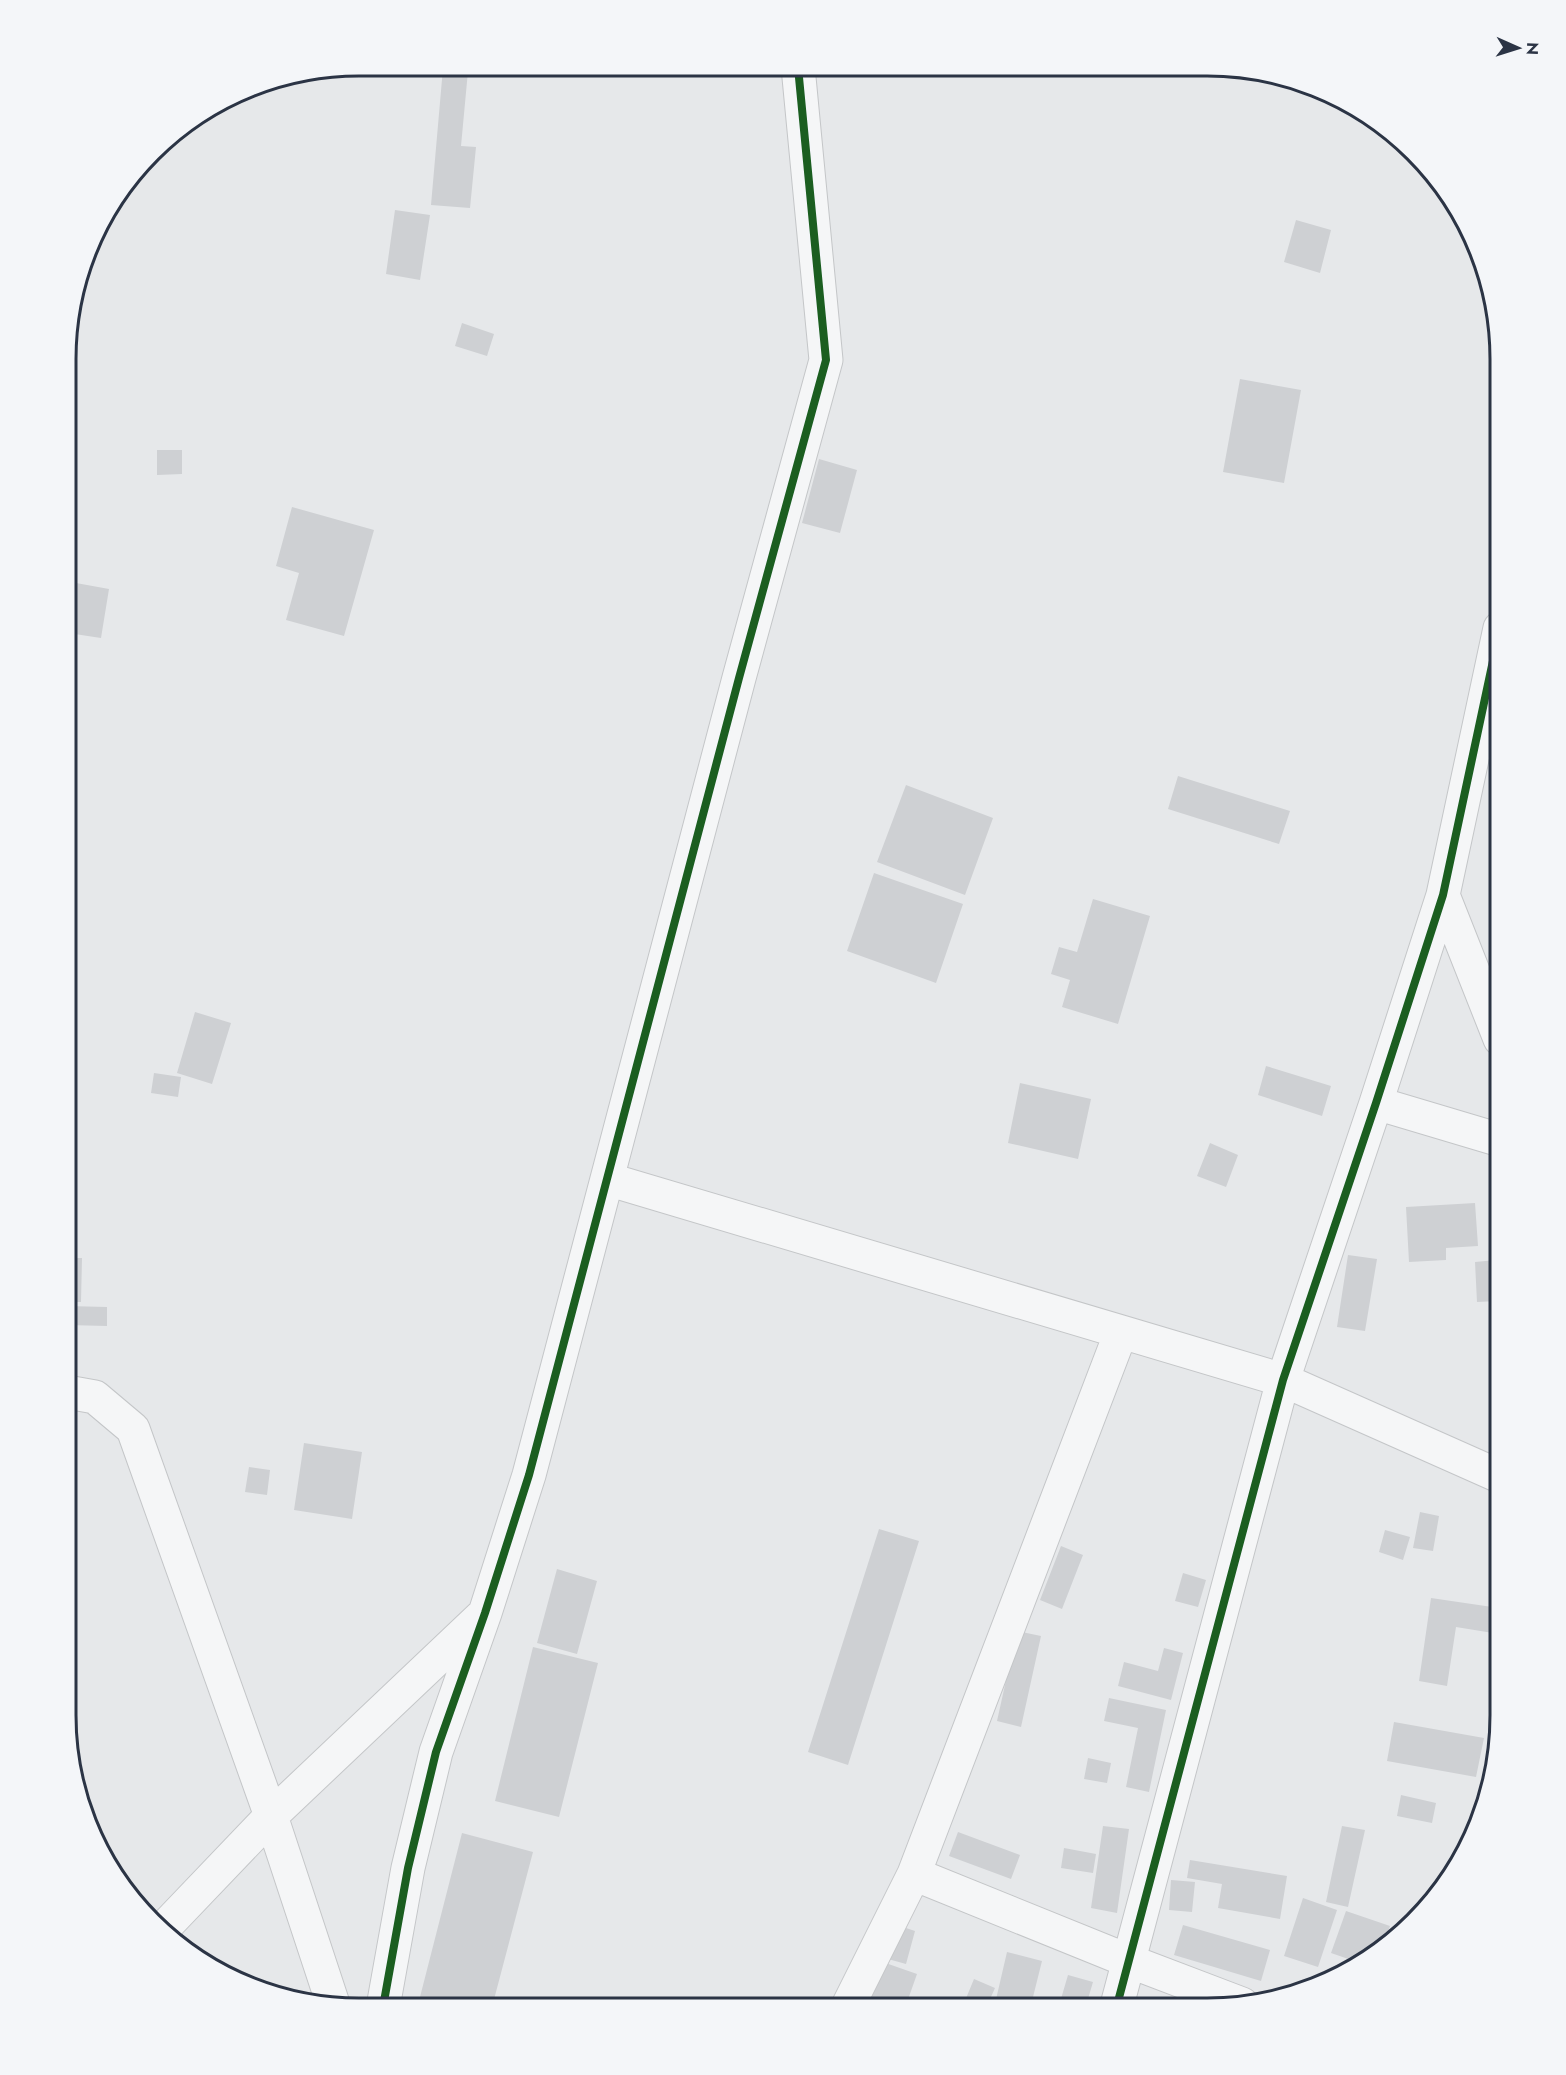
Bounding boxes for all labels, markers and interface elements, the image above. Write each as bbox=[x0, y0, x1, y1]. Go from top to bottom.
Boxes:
north arrow bbox=[1488, 18, 1548, 78]
text: N bbox=[1521, 42, 1544, 56]

